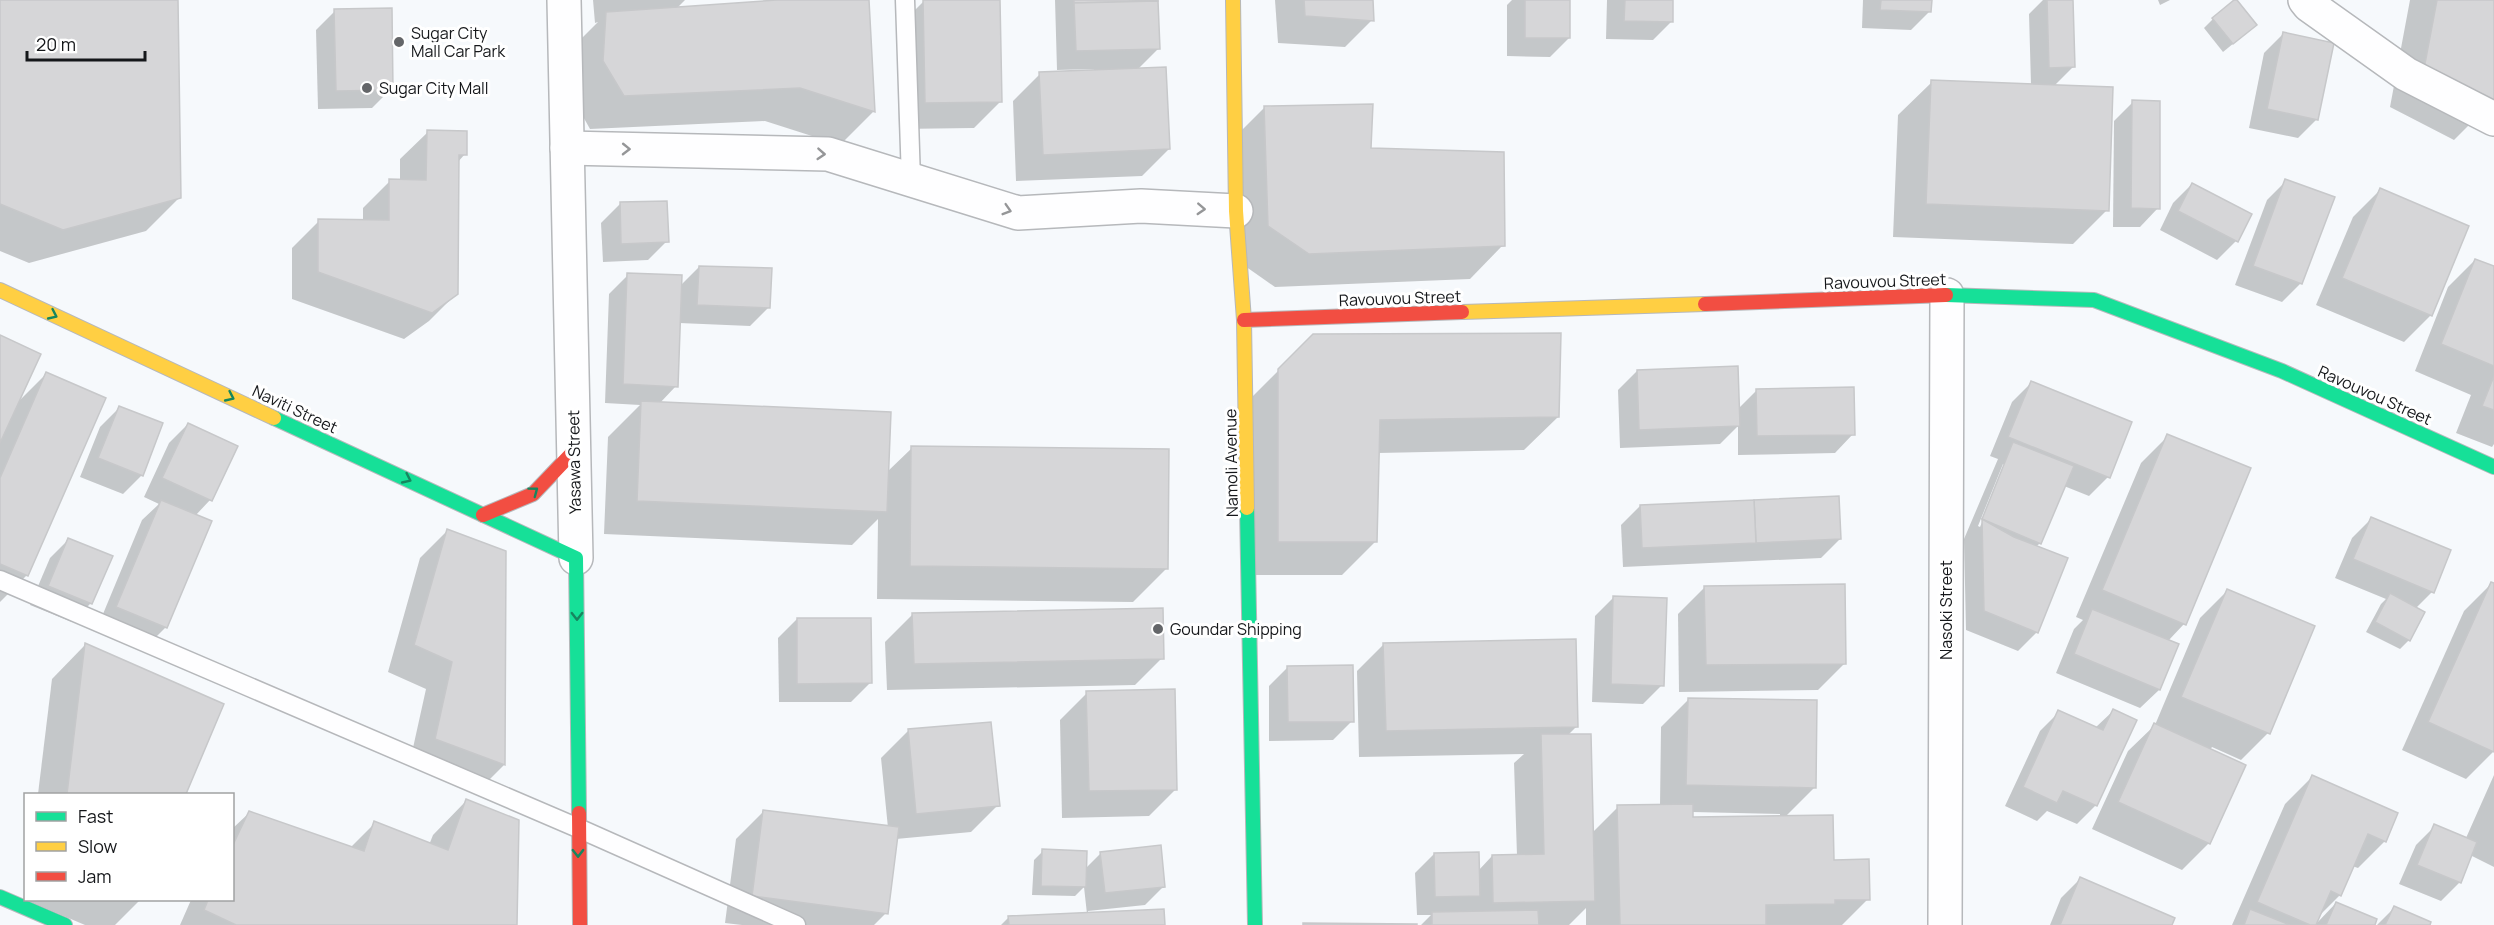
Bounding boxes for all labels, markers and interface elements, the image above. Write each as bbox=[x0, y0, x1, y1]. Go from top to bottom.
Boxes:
place label: Sugar City Mall Car Park bbox=[411, 22, 506, 62]
scale bar bbox=[27, 24, 146, 62]
text: 20 m bbox=[36, 32, 76, 56]
marker: Sugar City Mall Car Park bbox=[392, 35, 406, 49]
place label: Sugar City Mall bbox=[379, 77, 489, 99]
marker: Sugar City Mall bbox=[360, 81, 374, 95]
one-way arrow bbox=[621, 143, 630, 155]
one-way arrow bbox=[816, 148, 825, 161]
one-way arrow bbox=[1001, 202, 1012, 215]
one-way arrow bbox=[1197, 202, 1206, 215]
street label: Ravouvou Street bbox=[1823, 268, 1947, 294]
street label: Ravouvou Street bbox=[1338, 285, 1462, 311]
one-way arrow bbox=[47, 307, 58, 319]
street label: Ravouvou Street bbox=[2315, 360, 2435, 430]
street label: Naviti Street bbox=[249, 380, 341, 438]
one-way arrow bbox=[223, 390, 234, 402]
street label: Namoli Avenue bbox=[1219, 409, 1243, 517]
street label: Yasawa Street bbox=[562, 410, 586, 514]
one-way arrow bbox=[400, 472, 411, 484]
one-way arrow bbox=[527, 487, 538, 498]
street label: Nasoki Street bbox=[1935, 560, 1957, 660]
one-way arrow bbox=[571, 612, 583, 621]
place label: Goundar Shipping bbox=[1170, 618, 1302, 640]
marker: Goundar Shipping bbox=[1151, 622, 1165, 636]
legend bbox=[24, 793, 234, 901]
text: Fast bbox=[78, 804, 113, 828]
text: Slow bbox=[78, 834, 118, 858]
one-way arrow bbox=[572, 849, 585, 858]
text: Jam bbox=[78, 864, 112, 888]

